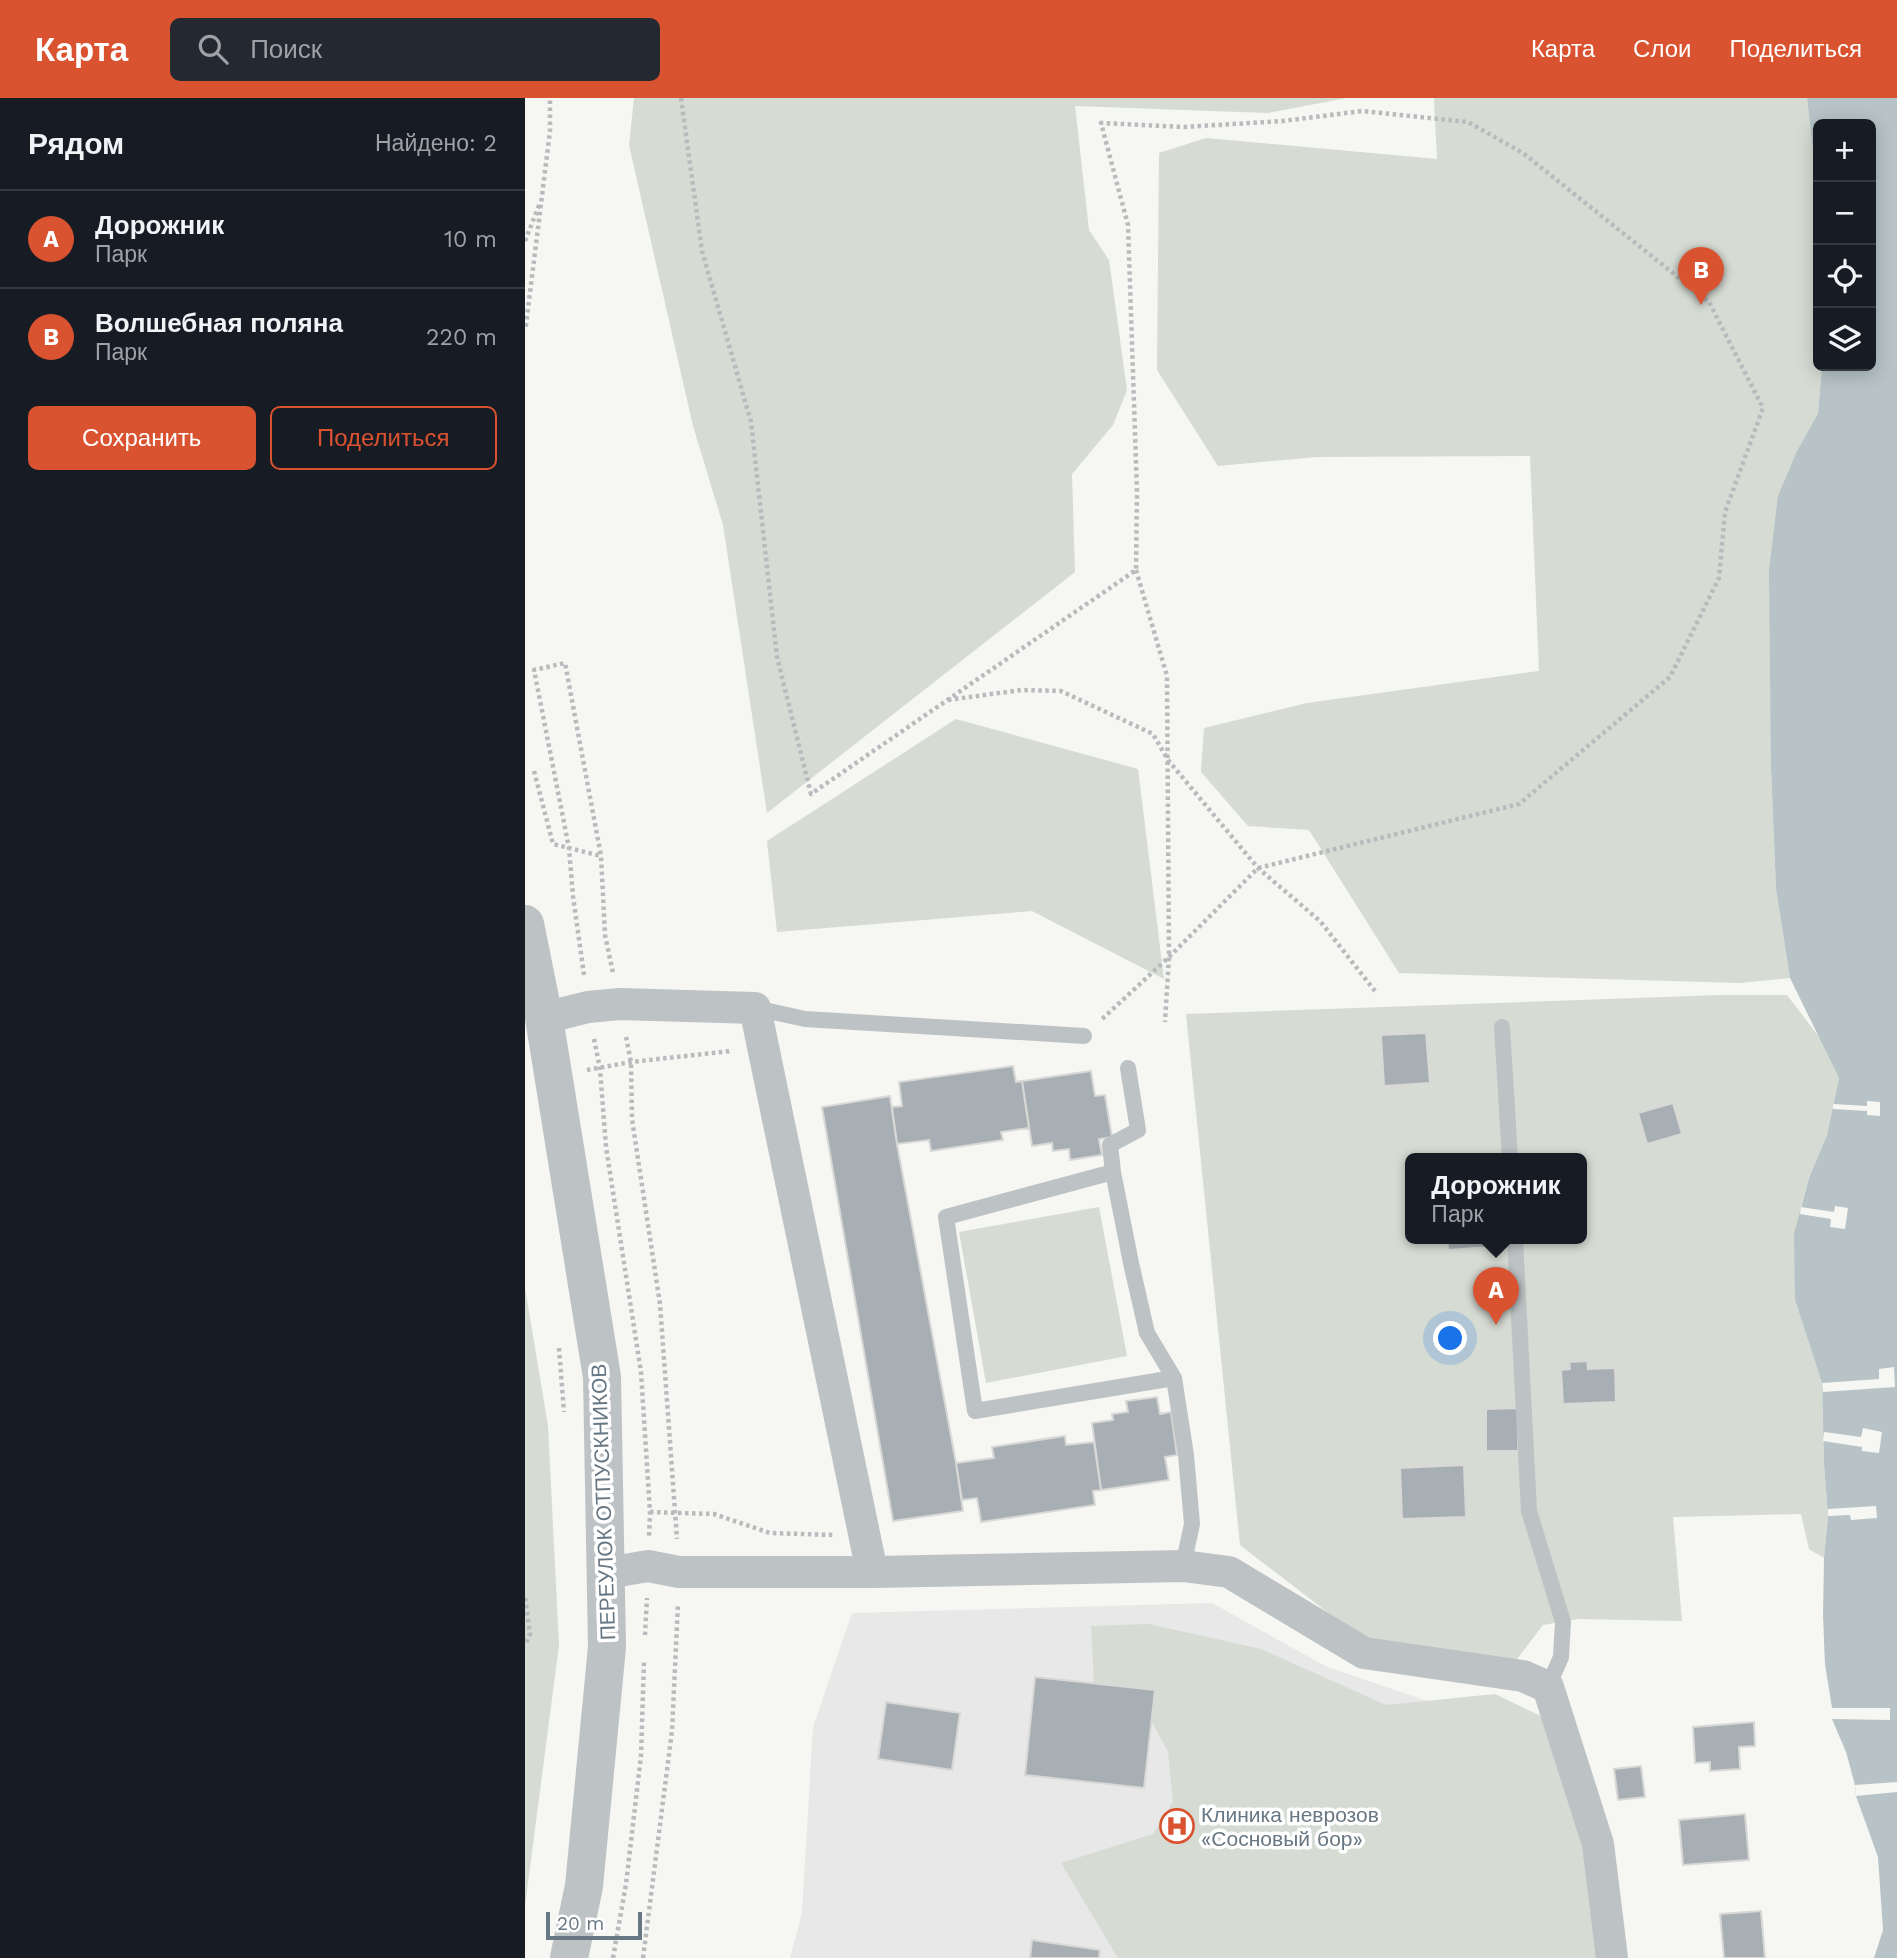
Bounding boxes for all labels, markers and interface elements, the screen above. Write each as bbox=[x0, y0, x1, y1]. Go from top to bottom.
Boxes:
search box bbox=[170, 18, 660, 81]
text: Карта bbox=[35, 30, 128, 69]
icon: search bbox=[194, 30, 232, 68]
text: Поиск bbox=[250, 34, 322, 64]
text: Карта bbox=[1531, 35, 1595, 63]
text: Слои bbox=[1633, 35, 1691, 63]
text: Поделиться bbox=[1729, 35, 1862, 63]
map controls bbox=[1813, 119, 1876, 371]
button: + bbox=[1813, 119, 1876, 182]
text: Рядом bbox=[28, 126, 124, 161]
text: Найдено: 2 bbox=[375, 130, 497, 157]
button: − bbox=[1813, 182, 1876, 245]
text: Дорожник bbox=[95, 210, 224, 240]
text: A bbox=[43, 226, 59, 253]
text: 10 m bbox=[444, 226, 497, 253]
text: Парк bbox=[95, 241, 147, 268]
button: locate bbox=[1813, 245, 1876, 308]
pin: B bbox=[1678, 247, 1724, 305]
text: Волшебная поляна bbox=[95, 308, 343, 338]
button: layers bbox=[1813, 308, 1876, 371]
text: B bbox=[43, 324, 59, 351]
text: 220 m bbox=[426, 324, 497, 351]
text: Парк bbox=[95, 339, 147, 366]
button: Сохранить bbox=[28, 406, 256, 470]
button: Поделиться bbox=[270, 406, 497, 470]
popup bbox=[1405, 1153, 1587, 1244]
text: Дорожник bbox=[1431, 1170, 1561, 1200]
text: Парк bbox=[1431, 1201, 1484, 1228]
pin: A bbox=[1473, 1267, 1519, 1325]
your location bbox=[1433, 1321, 1467, 1355]
street label: ПЕРЕУЛОК ОТПУСКНИКОВ bbox=[586, 1363, 620, 1641]
place label: Клиника неврозов «Сосновый бор» bbox=[1201, 1802, 1379, 1851]
hospital icon: Клиника неврозов «Сосновый бор» bbox=[1158, 1807, 1196, 1845]
scale bar bbox=[546, 1909, 642, 1941]
text: 20 m bbox=[557, 1912, 604, 1935]

